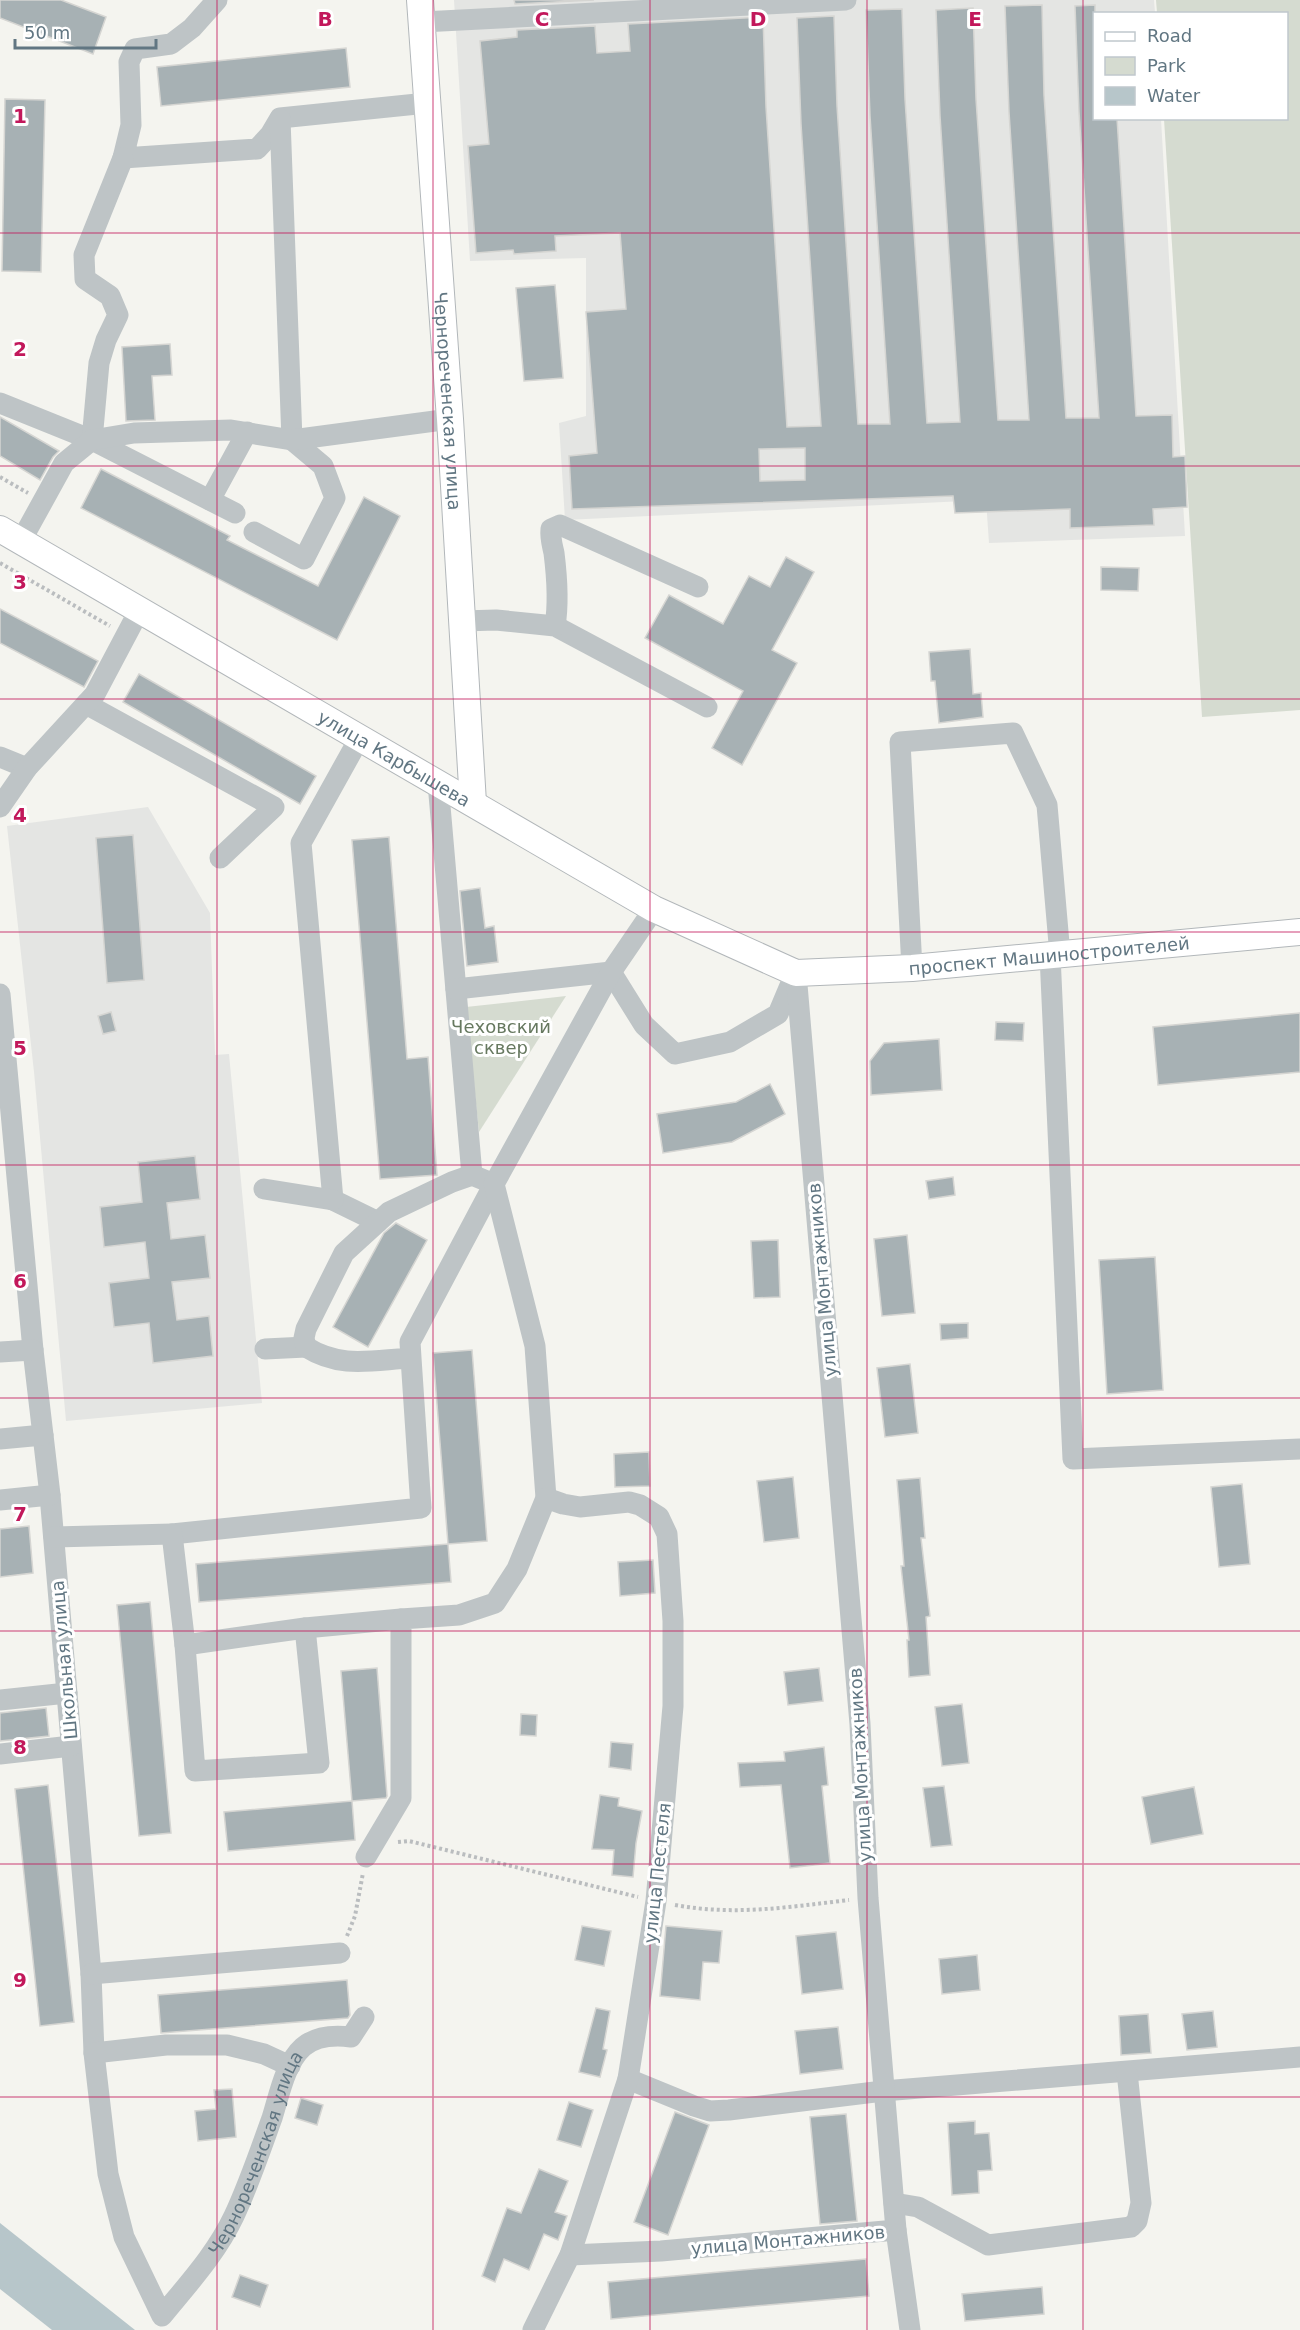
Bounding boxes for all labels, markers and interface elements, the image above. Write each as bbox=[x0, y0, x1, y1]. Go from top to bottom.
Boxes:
text: B bbox=[317, 7, 333, 31]
text: C bbox=[535, 7, 549, 31]
text: D bbox=[750, 7, 766, 31]
text: E bbox=[968, 7, 982, 31]
scale bar bbox=[15, 12, 156, 50]
legend bbox=[1093, 12, 1288, 120]
text: 50 m bbox=[24, 22, 70, 43]
text: Road bbox=[1147, 25, 1192, 46]
text: Park bbox=[1147, 55, 1186, 76]
text: Water bbox=[1147, 85, 1201, 106]
text: 1 bbox=[13, 104, 27, 128]
street label: Чернореченская улица bbox=[430, 291, 466, 511]
text: 2 bbox=[13, 337, 27, 361]
text: 3 bbox=[13, 570, 27, 594]
street label: улица Карбышева bbox=[314, 706, 474, 811]
text: 4 bbox=[13, 803, 27, 827]
street label: проспект Машиностроителей bbox=[908, 932, 1191, 979]
park label: Чеховский сквер bbox=[451, 1016, 551, 1058]
text: 5 bbox=[13, 1036, 27, 1060]
street label: улица Монтажников bbox=[803, 1182, 841, 1378]
text: 6 bbox=[13, 1269, 27, 1293]
text: 7 bbox=[13, 1502, 27, 1526]
street label: Школьная улица bbox=[47, 1580, 81, 1740]
street label: улица Монтажников bbox=[844, 1667, 876, 1863]
text: 8 bbox=[13, 1735, 27, 1759]
street label: улица Пестеля bbox=[639, 1802, 675, 1944]
text: 9 bbox=[13, 1968, 27, 1992]
street label: Чернореченская улица bbox=[204, 2046, 306, 2259]
street label: улица Монтажников bbox=[690, 2221, 886, 2259]

